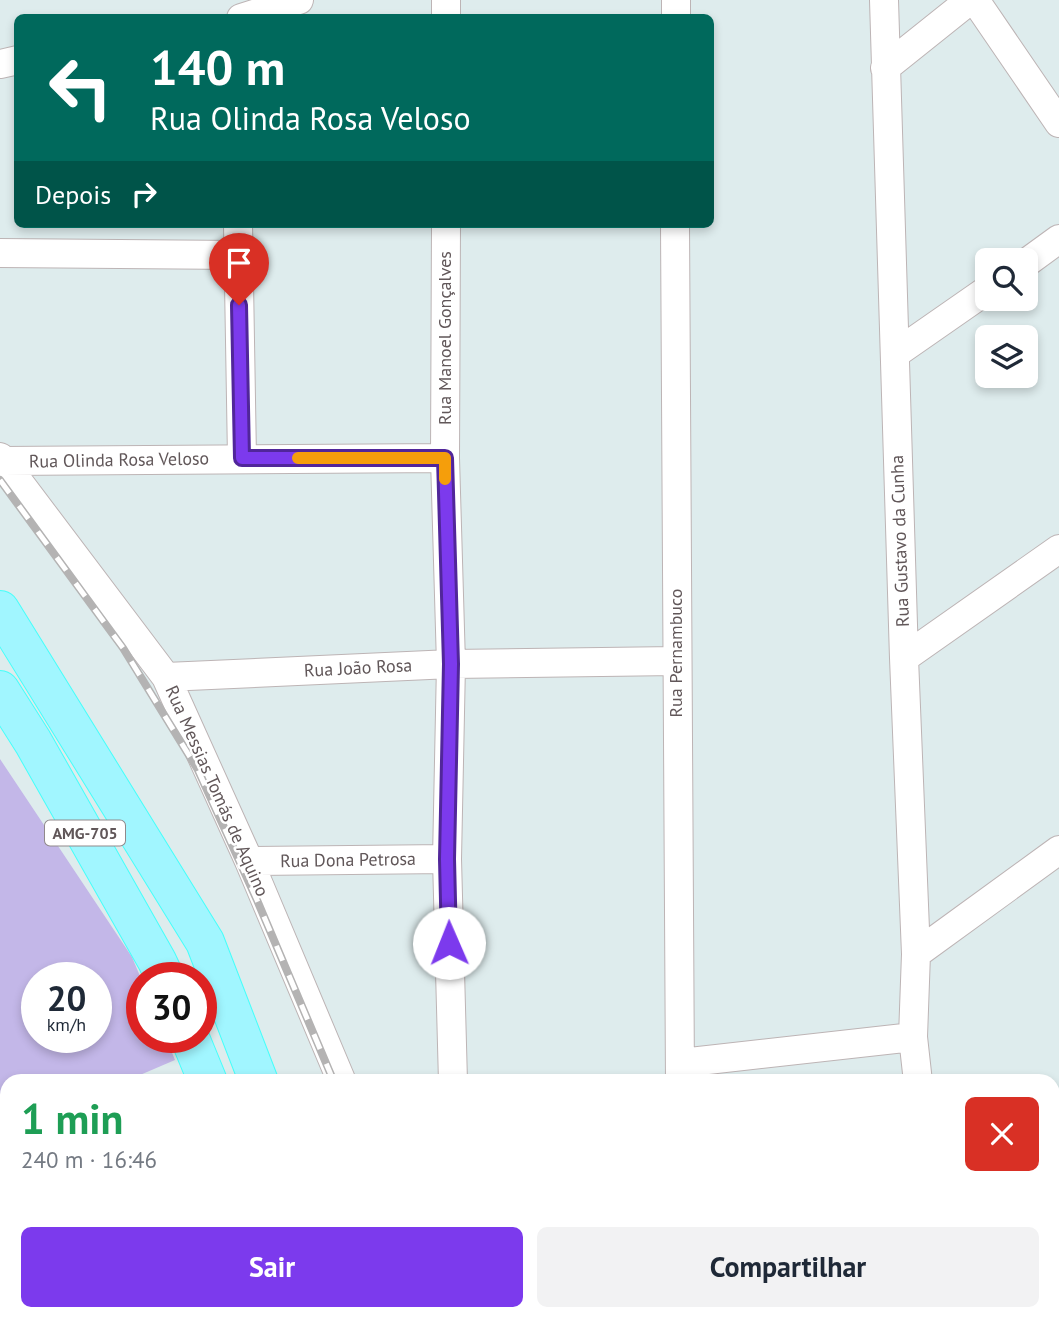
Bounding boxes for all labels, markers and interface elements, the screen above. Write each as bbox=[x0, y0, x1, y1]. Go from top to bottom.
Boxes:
text: 140 m bbox=[150, 35, 285, 99]
icon: left bbox=[35, 42, 126, 133]
text: Rua Olinda Rosa Veloso bbox=[150, 97, 471, 139]
icon: right bbox=[125, 175, 163, 213]
text: Depois bbox=[35, 178, 111, 211]
pin bbox=[209, 233, 269, 305]
icon: arrive bbox=[220, 244, 258, 282]
map controls bbox=[975, 248, 1038, 388]
button: search bbox=[975, 248, 1038, 311]
street label: Rua Manoel Gonçalves bbox=[433, 251, 456, 425]
button: layers bbox=[975, 325, 1038, 388]
street label: Rua Olinda Rosa Veloso bbox=[29, 446, 209, 473]
street label: Rua Gustavo da Cunha bbox=[885, 455, 914, 627]
street label: Rua Pernambuco bbox=[664, 589, 687, 717]
street label: Rua João Rosa bbox=[303, 653, 413, 682]
street label: Rua Messias Tomás de Aquino bbox=[161, 682, 274, 900]
road number: AMG-705 bbox=[45, 820, 125, 846]
street label: Rua Dona Petrosa bbox=[280, 847, 416, 872]
position arrow bbox=[412, 906, 486, 980]
speed limit sign: 30 bbox=[126, 962, 217, 1053]
text: 20 bbox=[47, 975, 86, 1021]
text: km/h bbox=[47, 1013, 86, 1036]
text: 1 min bbox=[21, 1091, 123, 1146]
button: close bbox=[965, 1097, 1039, 1171]
text: 240 m · 16:46 bbox=[21, 1145, 157, 1174]
button: Sair bbox=[21, 1227, 523, 1307]
button: Compartilhar bbox=[537, 1227, 1039, 1307]

